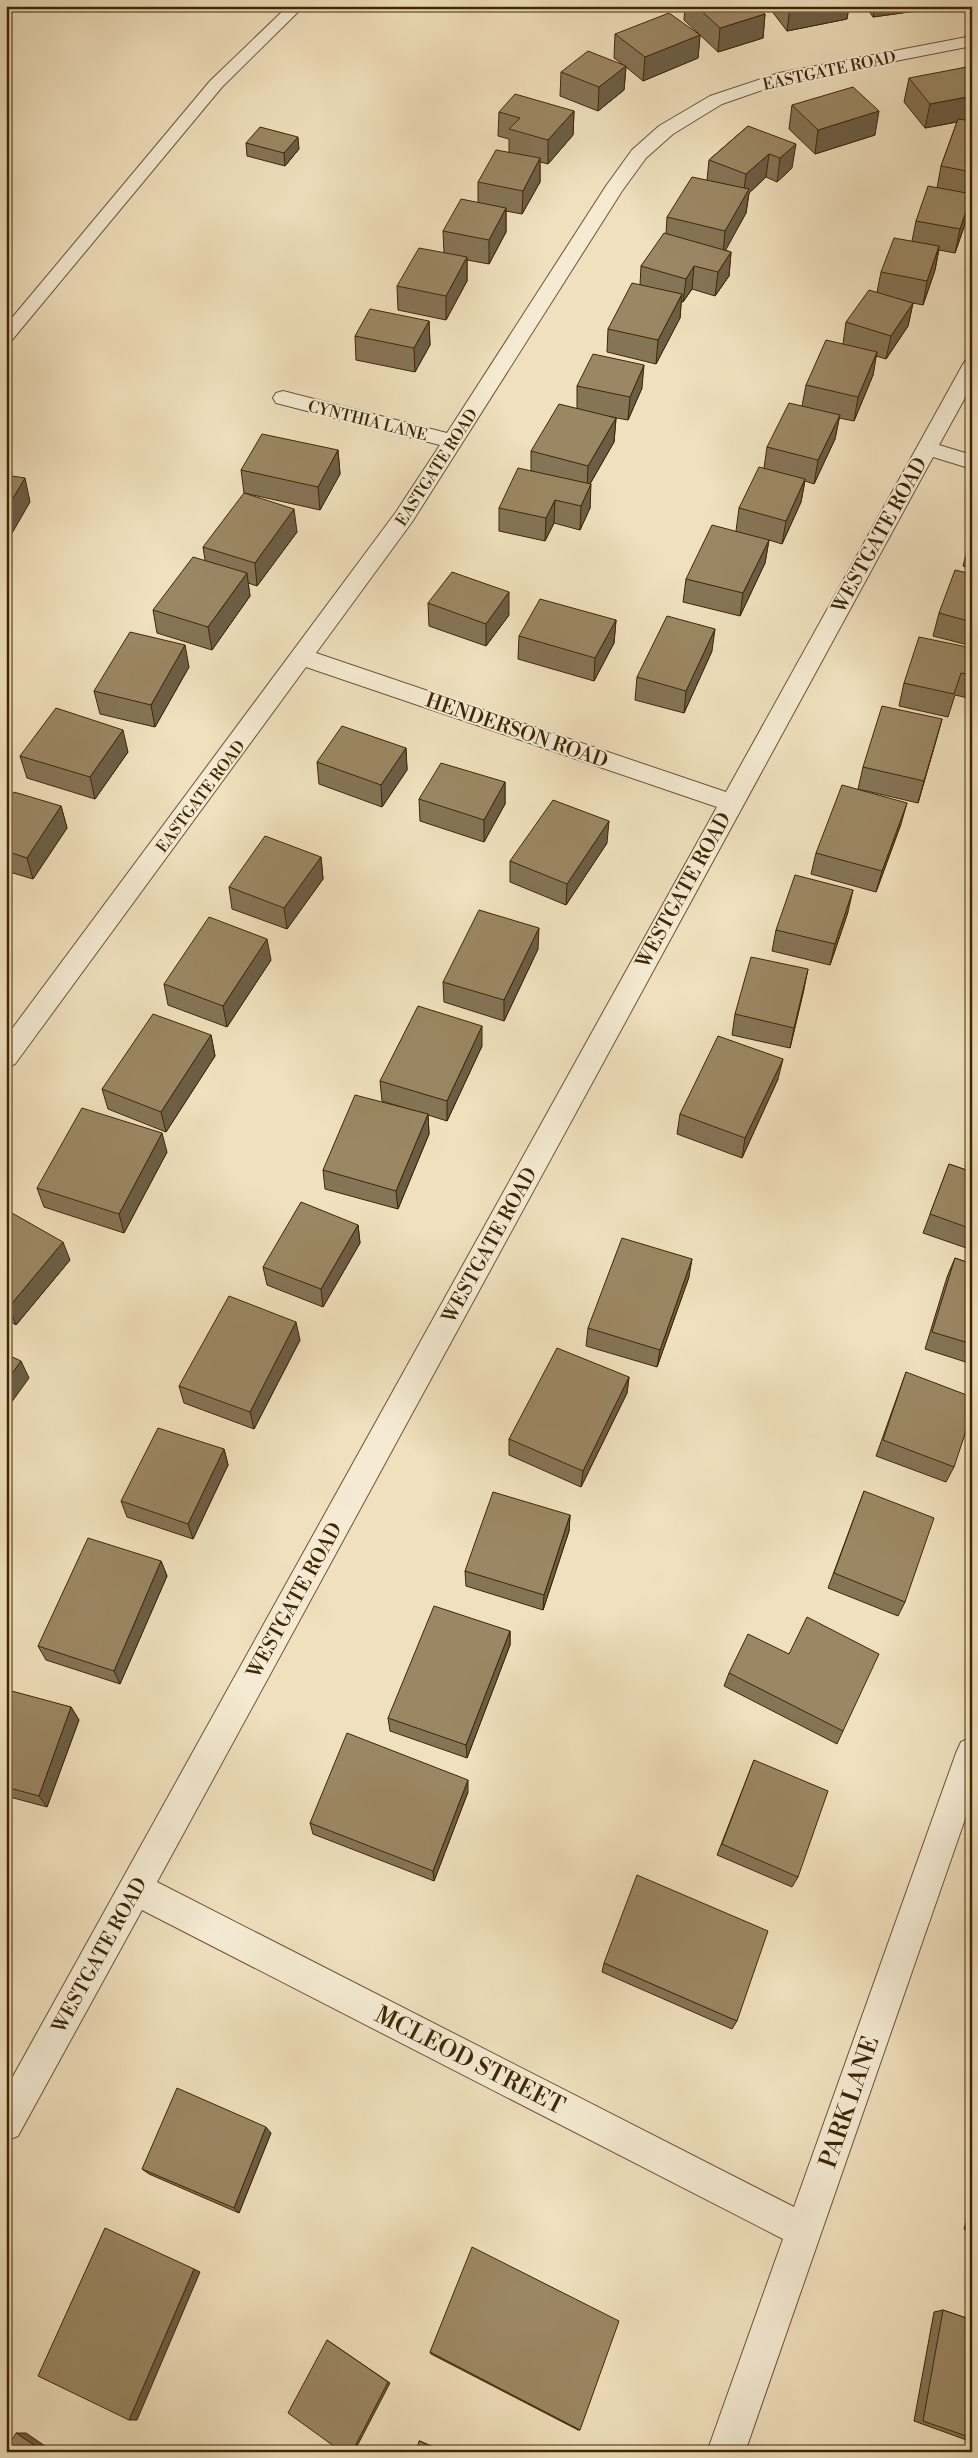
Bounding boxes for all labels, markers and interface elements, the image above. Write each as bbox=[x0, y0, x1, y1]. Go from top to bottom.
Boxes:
street label: EASTGATE ROAD bbox=[761, 47, 898, 95]
street label: CYNTHIA LANE bbox=[306, 396, 430, 446]
street label: EASTGATE ROAD bbox=[392, 405, 482, 530]
street label: WESTGATE ROAD bbox=[827, 454, 933, 619]
street label: HENDERSON ROAD bbox=[422, 688, 611, 774]
street label: EASTGATE ROAD bbox=[152, 736, 250, 857]
street label: WESTGATE ROAD bbox=[631, 809, 737, 974]
street label: WESTGATE ROAD bbox=[437, 1164, 543, 1329]
street label: WESTGATE ROAD bbox=[242, 1519, 348, 1684]
street label: WESTGATE ROAD bbox=[47, 1874, 153, 2039]
street label: MCLEOD STREET bbox=[370, 2000, 570, 2122]
street label: PARK LANE bbox=[813, 2033, 886, 2172]

